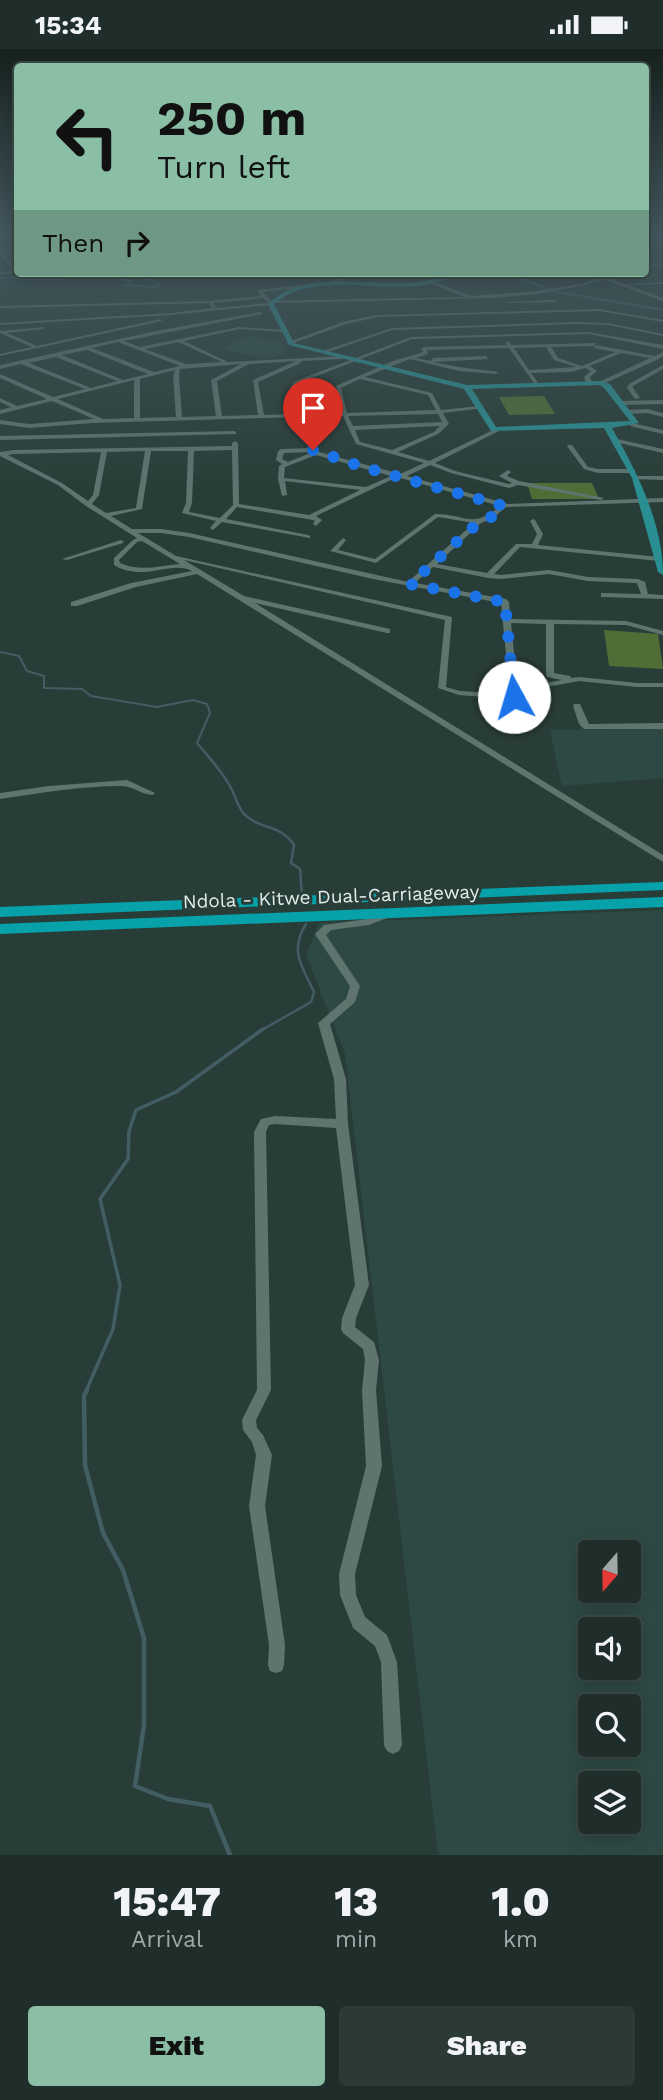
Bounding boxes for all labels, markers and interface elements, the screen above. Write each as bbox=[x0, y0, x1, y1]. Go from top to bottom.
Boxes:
text: 15:34 bbox=[35, 10, 101, 40]
text: 250 m bbox=[157, 89, 306, 147]
icon: left bbox=[42, 91, 133, 182]
text: Turn left bbox=[157, 148, 290, 186]
icon: right bbox=[118, 224, 156, 262]
text: Then bbox=[42, 228, 104, 258]
pin bbox=[283, 378, 343, 450]
icon: arrive bbox=[294, 389, 332, 427]
position arrow bbox=[477, 660, 551, 734]
street label: Ndola - Kitwe Dual-Carriageway bbox=[182, 880, 480, 913]
north arrow bbox=[578, 1540, 640, 1603]
map controls bbox=[578, 1540, 641, 1834]
button: sound bbox=[578, 1617, 641, 1680]
button: search bbox=[578, 1694, 641, 1757]
button: layers bbox=[578, 1771, 641, 1834]
text: 15:47 bbox=[113, 1877, 221, 1926]
text: 13 bbox=[334, 1877, 378, 1926]
text: 1.0 bbox=[491, 1877, 550, 1926]
text: Arrival bbox=[131, 1926, 203, 1953]
text: min bbox=[335, 1926, 377, 1953]
text: km bbox=[503, 1926, 538, 1953]
button: Exit bbox=[28, 2006, 325, 2086]
button: Share bbox=[339, 2006, 635, 2086]

